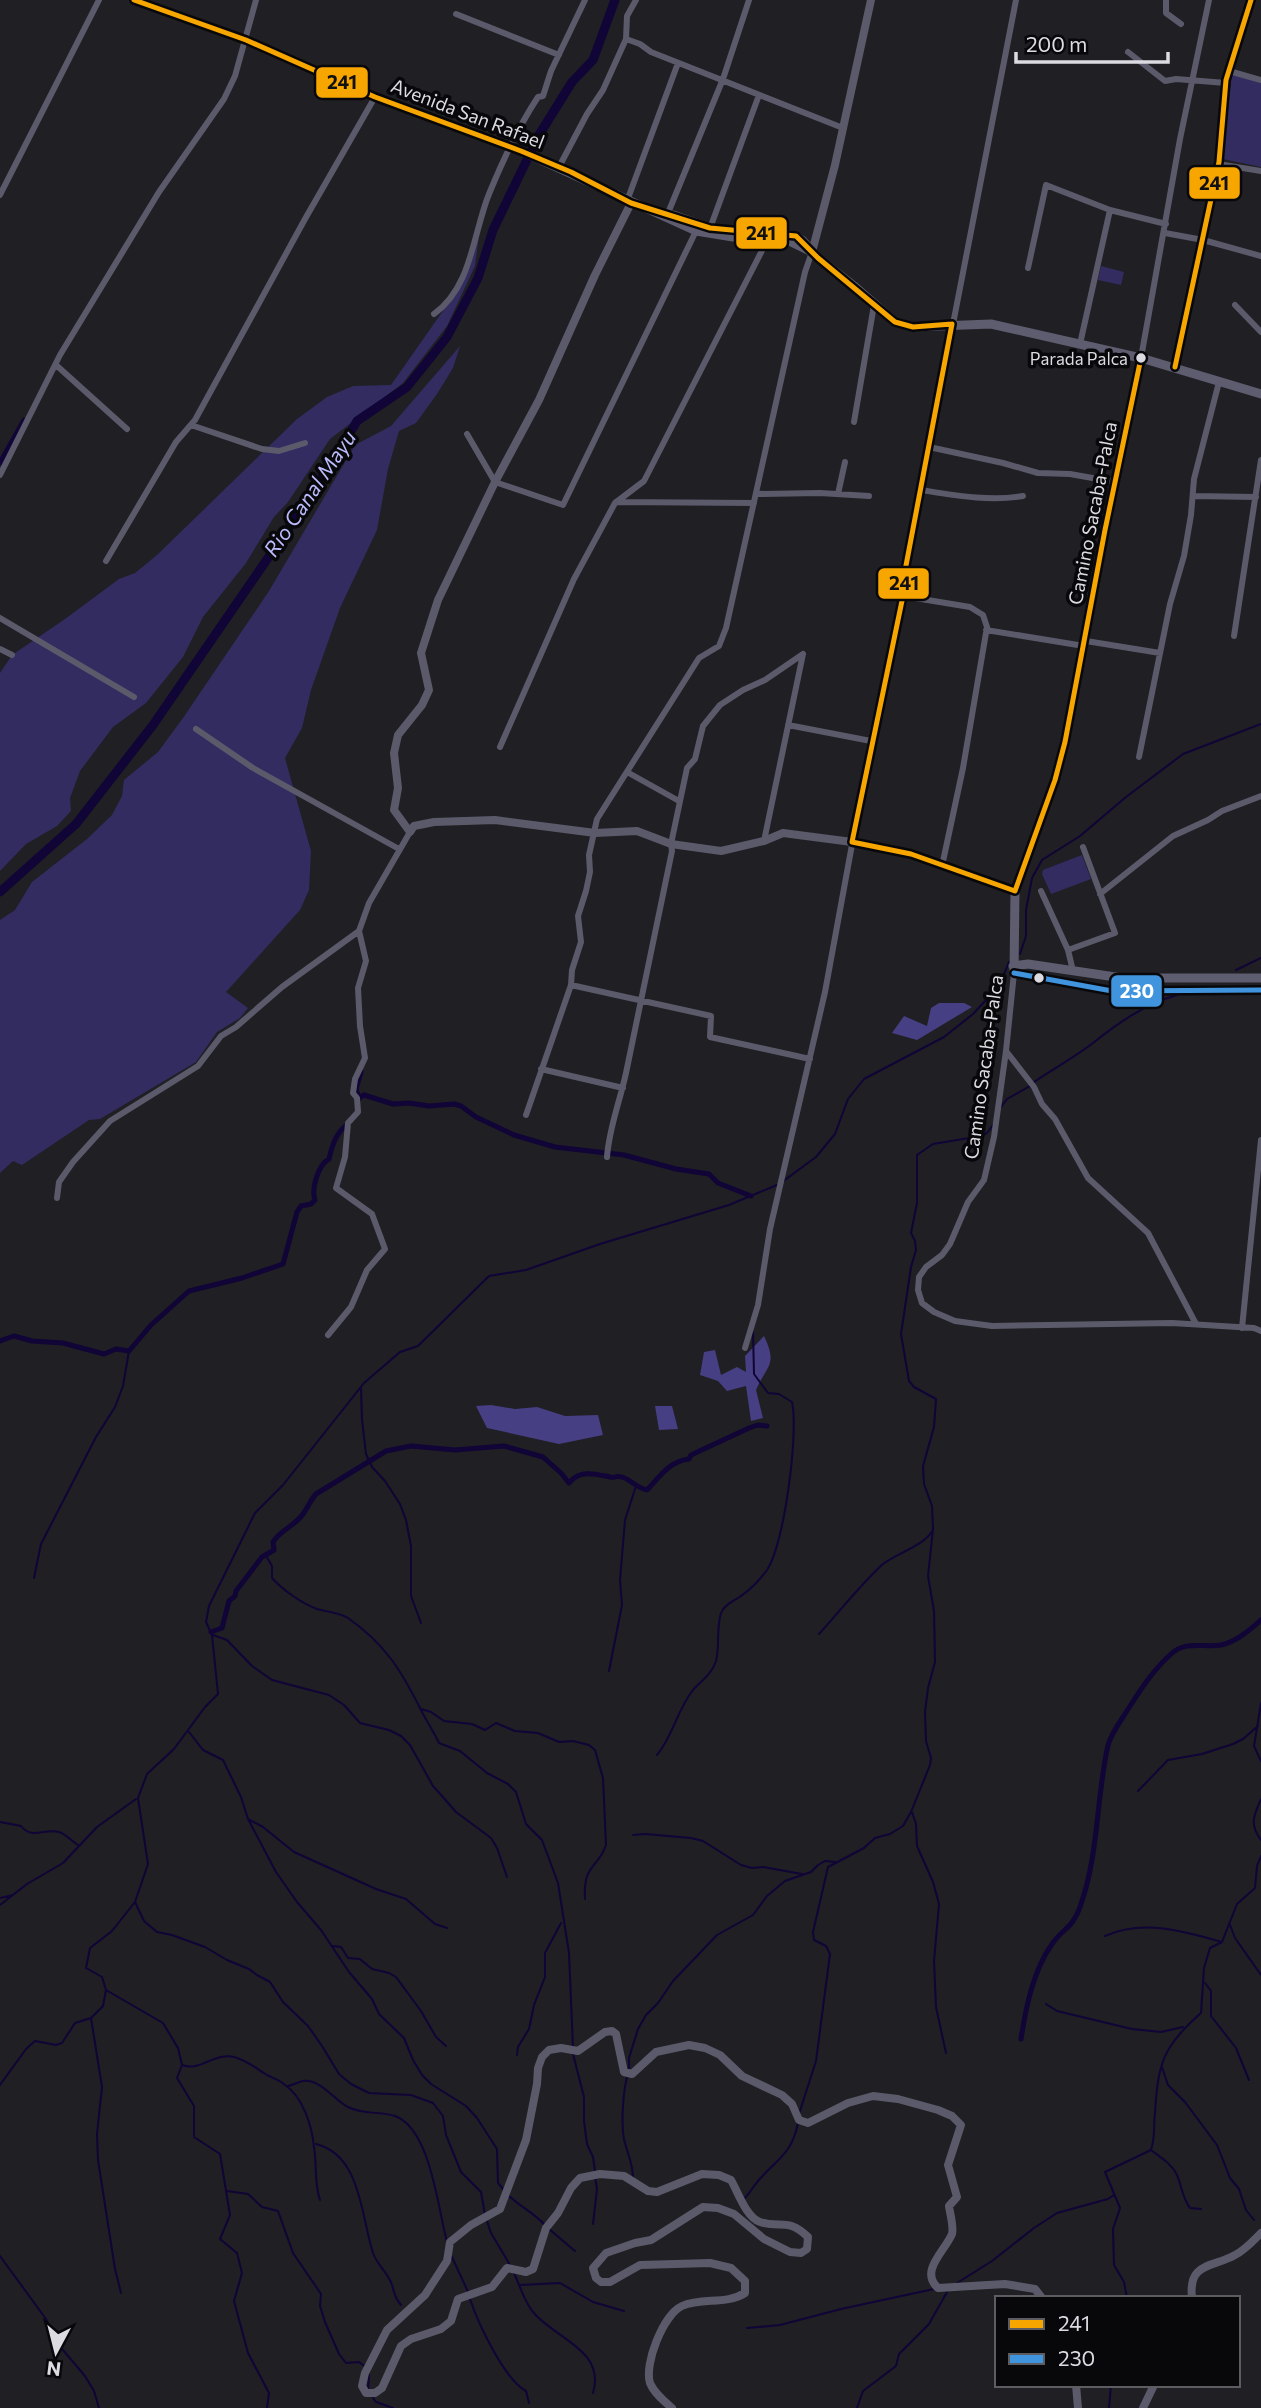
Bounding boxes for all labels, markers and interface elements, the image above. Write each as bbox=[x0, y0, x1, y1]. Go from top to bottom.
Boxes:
scale bar bbox=[1016, 21, 1168, 65]
text: 200 m bbox=[1026, 31, 1087, 56]
line badge: 241 bbox=[315, 66, 369, 99]
text: 241 bbox=[327, 70, 357, 93]
street label: Avenida San Rafael bbox=[388, 73, 548, 153]
line badge: 241 bbox=[1188, 166, 1241, 200]
text: 241 bbox=[1199, 171, 1229, 194]
line badge: 241 bbox=[735, 216, 788, 250]
text: 241 bbox=[746, 221, 776, 244]
place label: Parada Palca bbox=[1030, 348, 1128, 369]
marker: Parada Palca bbox=[1134, 351, 1148, 365]
street label: Camino Sacaba-Palca bbox=[1063, 420, 1121, 606]
water label: Rio Canal Mayu bbox=[258, 425, 361, 561]
line badge: 241 bbox=[877, 567, 930, 600]
text: 241 bbox=[889, 571, 919, 594]
unlabelled marker bbox=[1032, 971, 1046, 985]
street label: Camino Sacaba-Palca bbox=[959, 973, 1007, 1161]
line badge: 230 bbox=[1110, 974, 1163, 1008]
text: 230 bbox=[1120, 979, 1154, 1002]
legend bbox=[995, 2296, 1240, 2387]
text: 241 bbox=[1058, 2310, 1090, 2335]
north arrow bbox=[21, 2317, 91, 2387]
text: 230 bbox=[1058, 2345, 1095, 2370]
text: N bbox=[45, 2357, 62, 2382]

